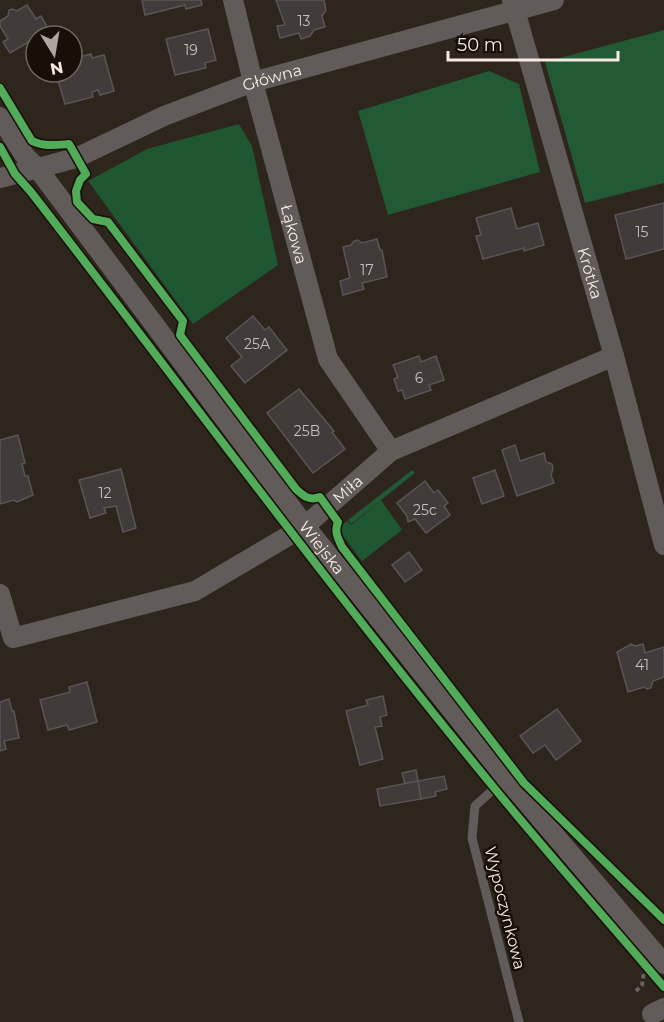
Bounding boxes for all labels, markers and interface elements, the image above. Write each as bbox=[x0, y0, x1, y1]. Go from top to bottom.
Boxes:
house number: 13 bbox=[298, 12, 311, 30]
north arrow bbox=[24, 24, 84, 84]
scale bar bbox=[448, 24, 618, 62]
text: 50 m bbox=[457, 34, 503, 56]
house number: 19 bbox=[184, 41, 198, 59]
text: N bbox=[49, 58, 65, 79]
street label: Główna bbox=[239, 60, 304, 95]
street label: Łąkowa bbox=[277, 202, 311, 266]
house number: 15 bbox=[636, 223, 649, 241]
street label: Krótka bbox=[574, 245, 607, 301]
house number: 17 bbox=[360, 261, 374, 279]
house number: 25A bbox=[244, 335, 271, 353]
house number: 6 bbox=[415, 369, 424, 387]
house number: 25B bbox=[294, 422, 320, 440]
street label: Miła bbox=[329, 471, 366, 507]
house number: 12 bbox=[98, 484, 112, 502]
house number: 25c bbox=[413, 501, 437, 519]
street label: Wiejska bbox=[295, 517, 349, 578]
house number: 41 bbox=[635, 656, 649, 674]
street label: Wypoczynkowa bbox=[481, 845, 529, 971]

